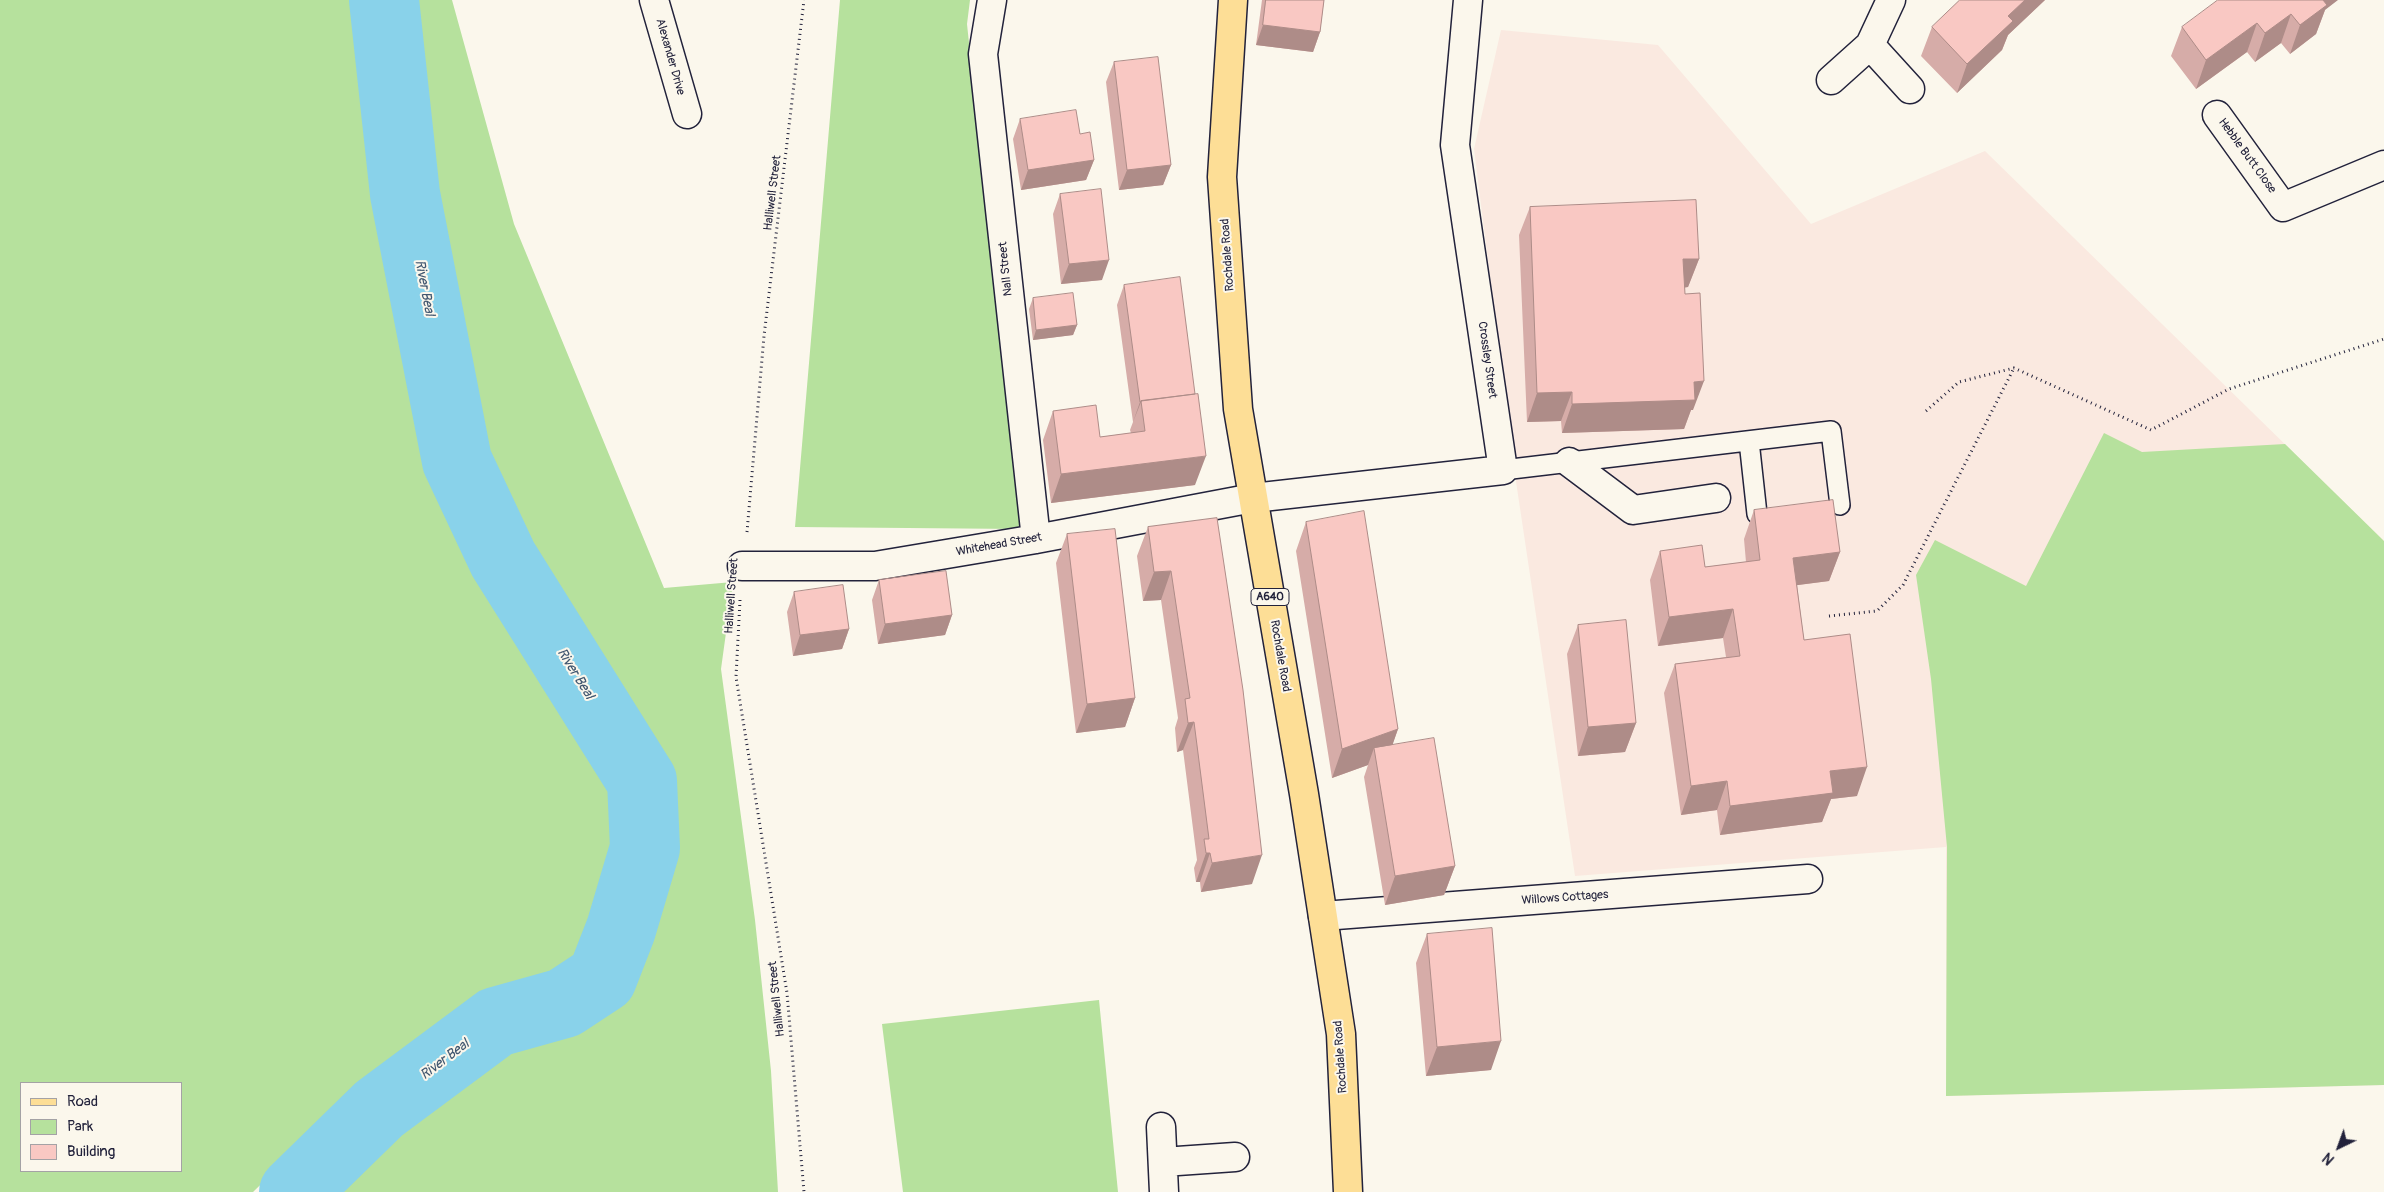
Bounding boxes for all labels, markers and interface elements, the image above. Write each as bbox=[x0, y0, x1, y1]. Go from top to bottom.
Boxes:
street label: Alexander Drive bbox=[652, 17, 688, 97]
street label: Hebble Butt Close bbox=[2215, 116, 2279, 196]
street label: Halliwell Street bbox=[761, 154, 785, 232]
street label: Rochdale Road bbox=[1218, 218, 1238, 292]
street label: Nall Street bbox=[996, 241, 1016, 297]
water label: River Beal bbox=[410, 258, 438, 318]
street label: Crossley Street bbox=[1474, 321, 1500, 399]
street label: Whitehead Street bbox=[955, 530, 1043, 560]
street label: Halliwell Street bbox=[722, 558, 742, 634]
road number: A640 bbox=[1251, 588, 1289, 606]
street label: Rochdale Road bbox=[1267, 619, 1293, 693]
water label: River Beal bbox=[553, 645, 597, 703]
street label: Willows Cottages bbox=[1521, 888, 1609, 908]
street label: Halliwell Street bbox=[766, 961, 788, 1037]
street label: Rochdale Road bbox=[1331, 1020, 1351, 1094]
water label: River Beal bbox=[417, 1036, 473, 1084]
legend bbox=[20, 1082, 182, 1172]
text: Road bbox=[67, 1092, 98, 1111]
text: Park bbox=[67, 1117, 93, 1136]
north arrow bbox=[2314, 1122, 2364, 1172]
text: Building bbox=[67, 1142, 115, 1161]
text: N bbox=[2319, 1149, 2338, 1168]

